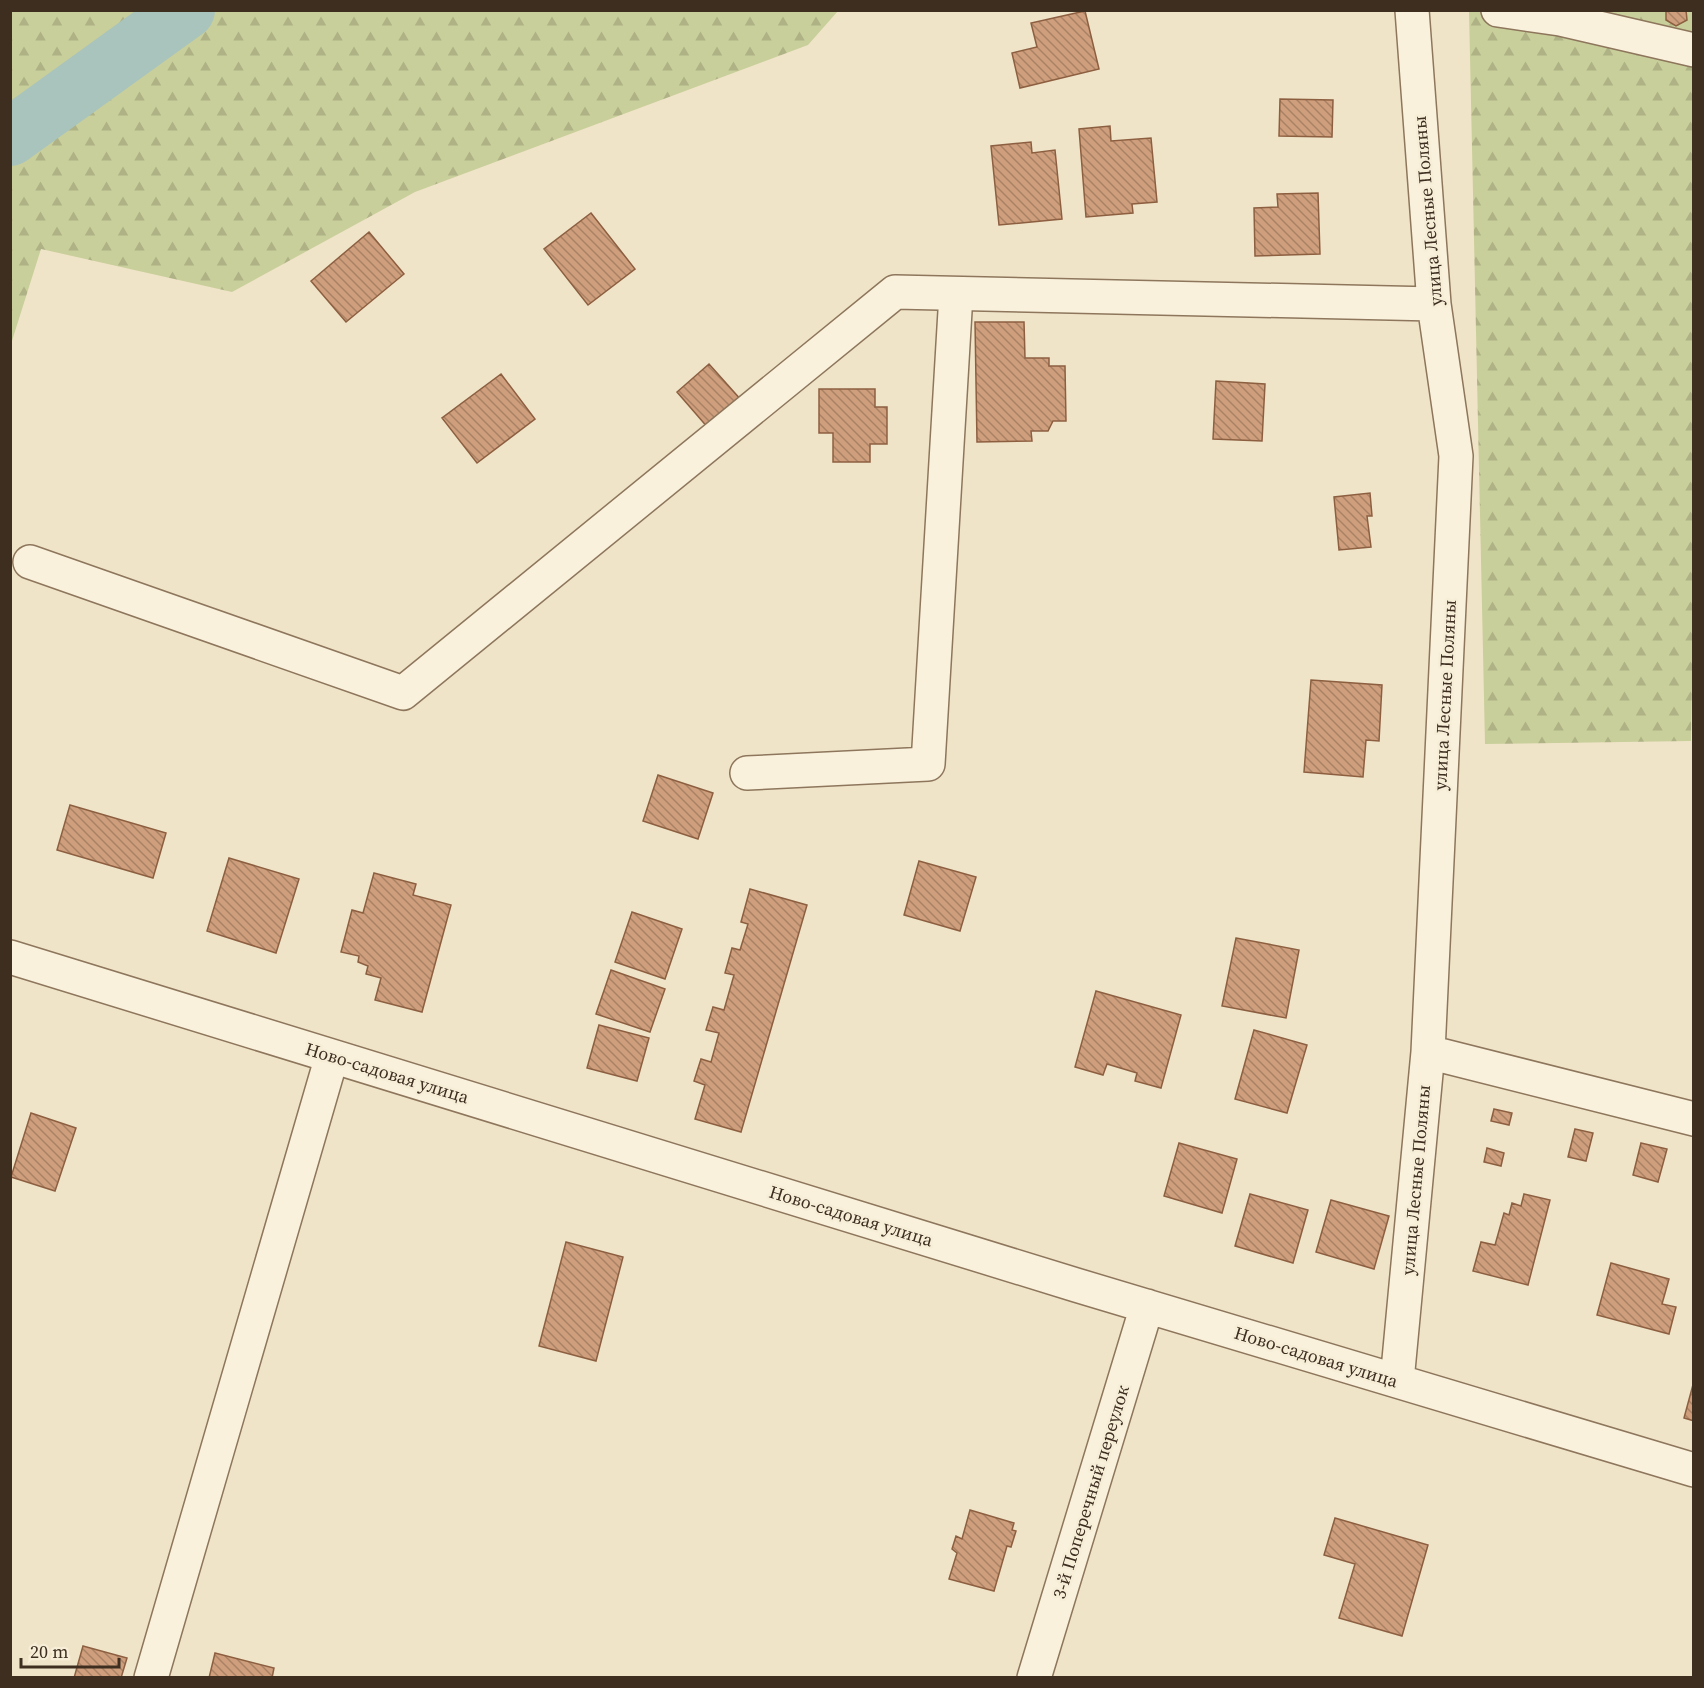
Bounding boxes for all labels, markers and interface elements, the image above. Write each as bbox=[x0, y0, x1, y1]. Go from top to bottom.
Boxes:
street label: улица Лесные Поляны bbox=[1407, 115, 1448, 307]
street label: улица Лесные Поляны bbox=[1427, 599, 1462, 791]
street label: Ново-садовая улица bbox=[302, 1036, 473, 1110]
street label: улица Лесные Поляны bbox=[1395, 1084, 1436, 1276]
street label: Ново-садовая улица bbox=[766, 1179, 937, 1253]
street label: Ново-садовая улица bbox=[1231, 1320, 1402, 1394]
street label: 3-й Поперечный переулок bbox=[1046, 1382, 1135, 1602]
scale bar bbox=[21, 1631, 118, 1669]
text: 20 m bbox=[30, 1639, 68, 1664]

